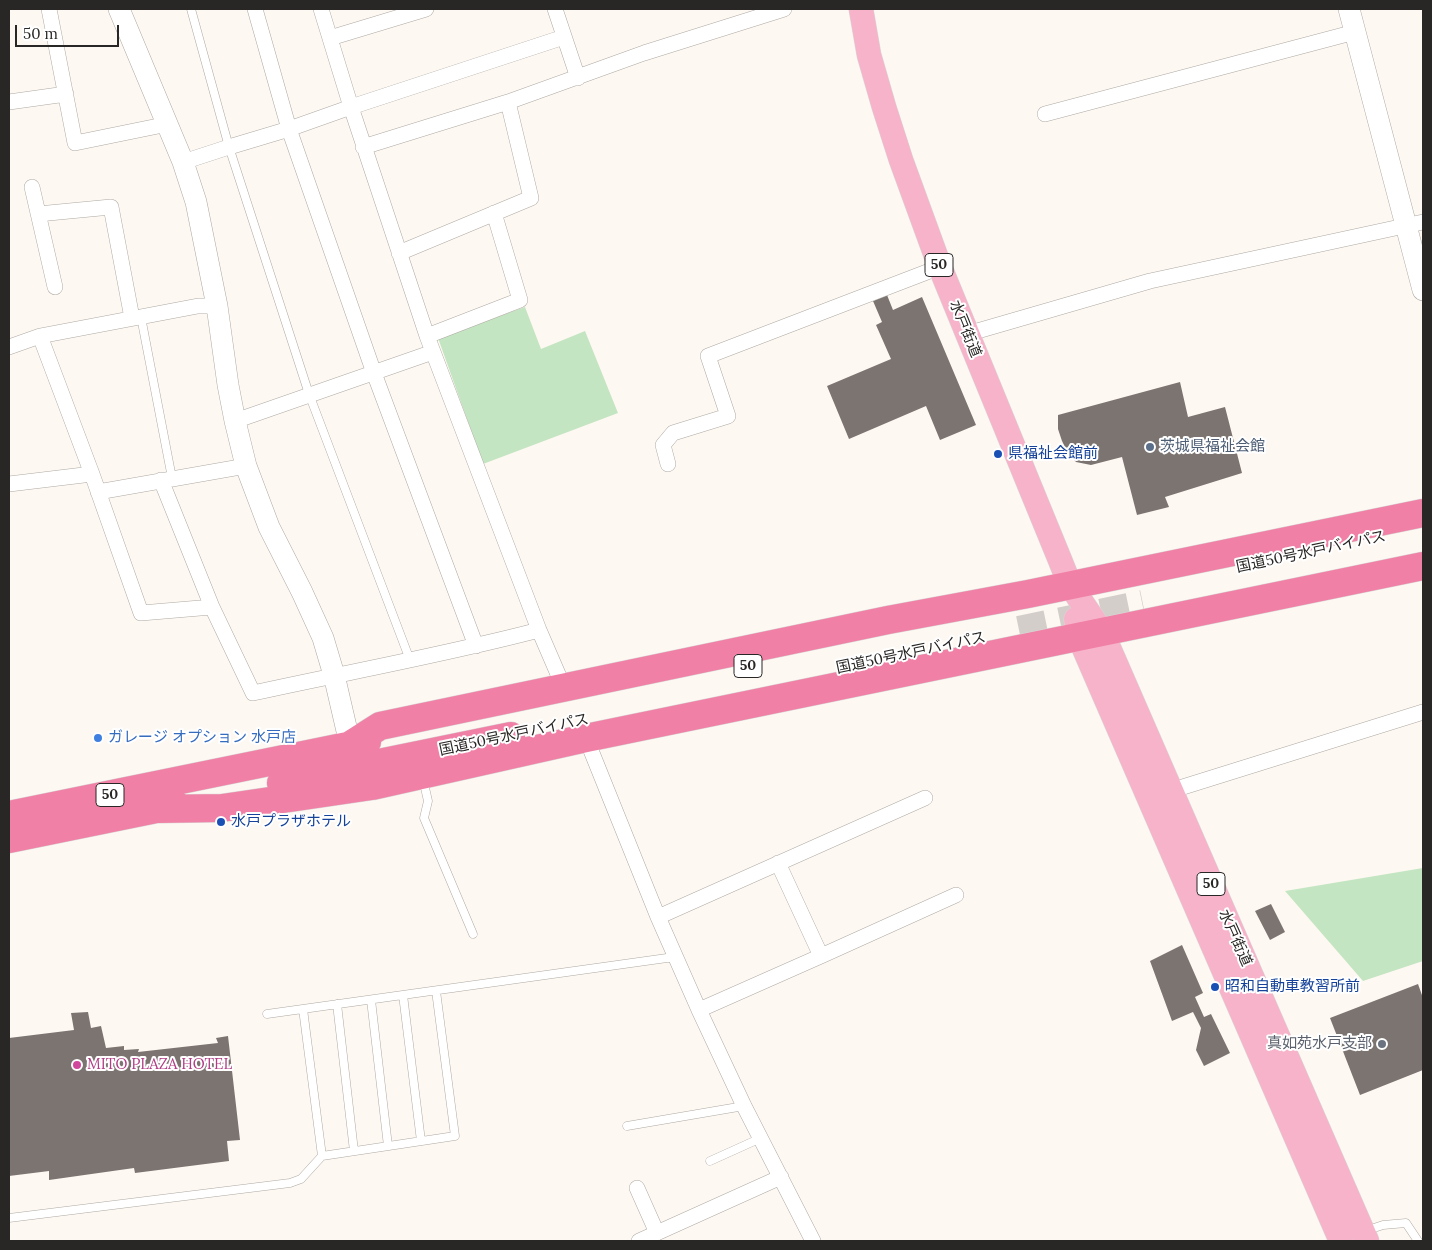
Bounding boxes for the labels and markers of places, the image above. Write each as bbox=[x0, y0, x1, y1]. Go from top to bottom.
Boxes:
place label: 茨城県福祉会館 bbox=[1160, 438, 1265, 456]
marker: 茨城県福祉会館 bbox=[1144, 441, 1156, 453]
place label: 県福祉会館前 bbox=[1008, 445, 1098, 463]
marker: 県福祉会館前 bbox=[992, 448, 1004, 460]
place label: ガレージ オプション 水戸店 bbox=[108, 729, 296, 747]
marker: ガレージ オプション 水戸店 bbox=[92, 732, 104, 744]
place label: 水戸プラザホテル bbox=[231, 813, 351, 831]
marker: 水戸プラザホテル bbox=[215, 816, 227, 828]
place label: 昭和自動車教習所前 bbox=[1225, 978, 1360, 996]
marker: 昭和自動車教習所前 bbox=[1209, 981, 1221, 993]
place label: 真如苑水戸支部 bbox=[1267, 1035, 1372, 1053]
marker: 真如苑水戸支部 bbox=[1376, 1038, 1388, 1050]
place label: MITO PLAZA HOTEL bbox=[87, 1056, 232, 1074]
marker: MITO PLAZA HOTEL bbox=[71, 1059, 83, 1071]

